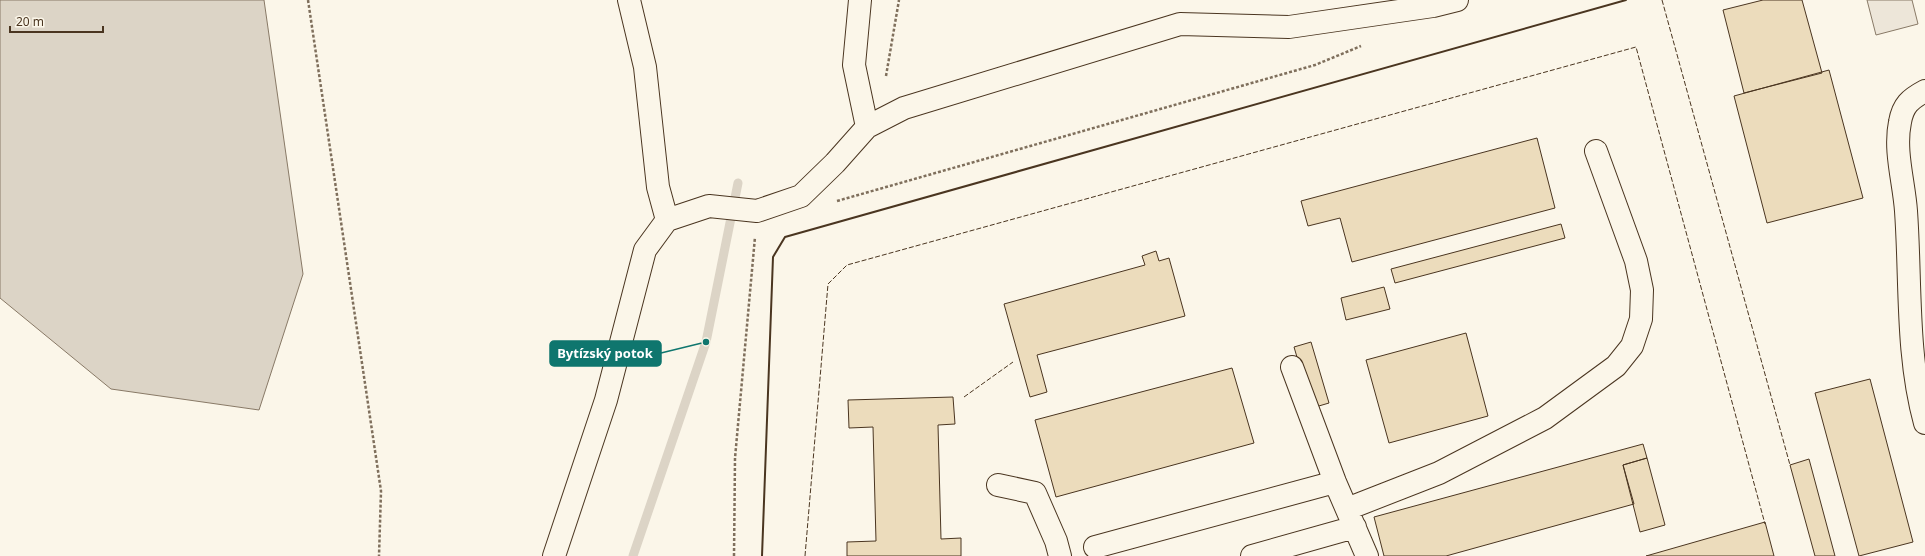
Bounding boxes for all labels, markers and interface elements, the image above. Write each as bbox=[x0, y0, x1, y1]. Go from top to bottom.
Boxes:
scale bar bbox=[10, 8, 103, 34]
text: 20 m bbox=[16, 13, 44, 30]
callout: Bytízský potok bbox=[550, 341, 661, 366]
text: Bytízský potok bbox=[557, 344, 654, 362]

